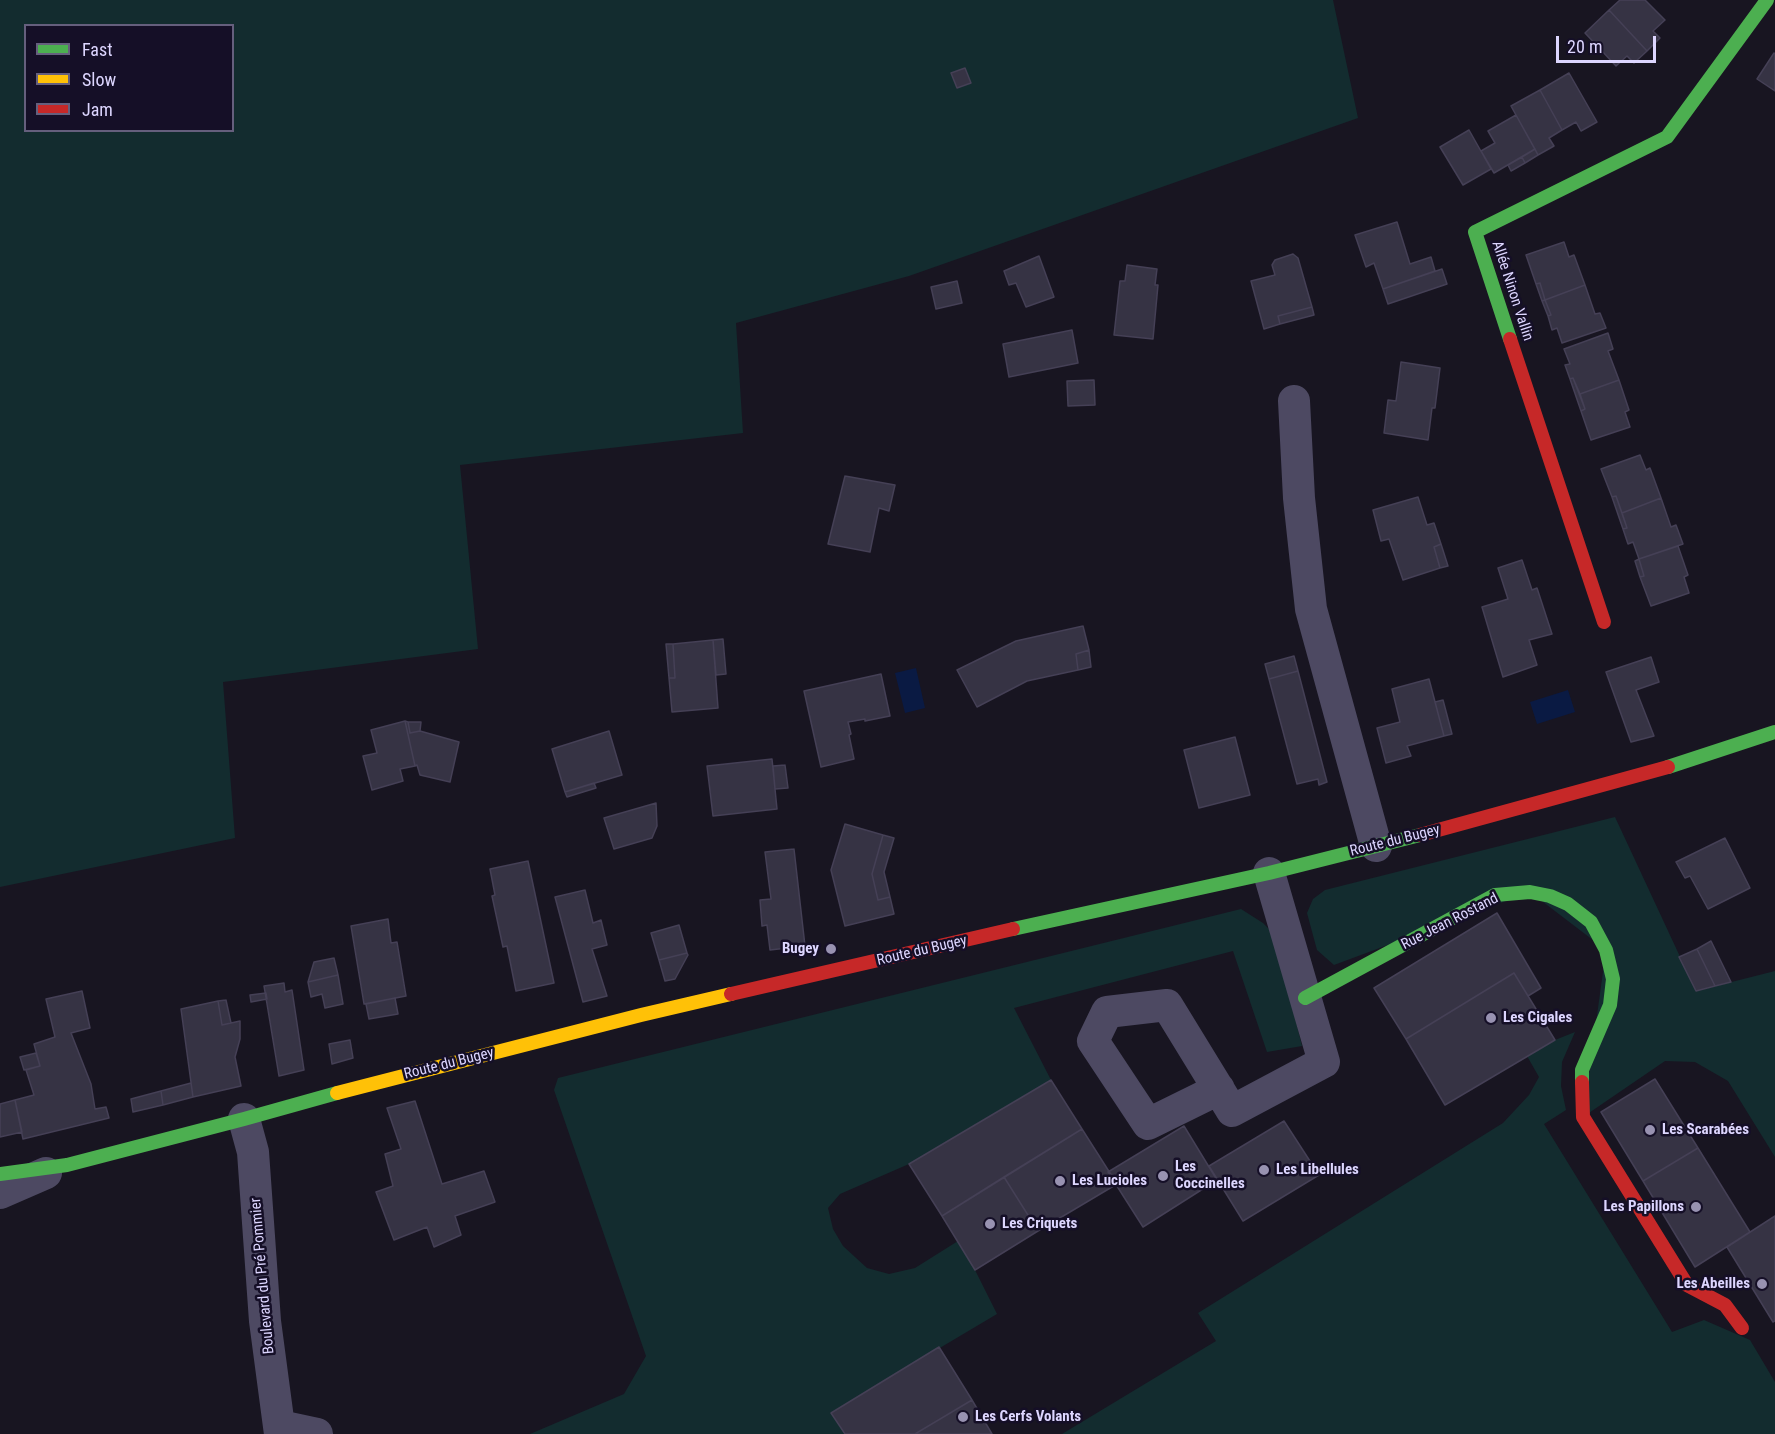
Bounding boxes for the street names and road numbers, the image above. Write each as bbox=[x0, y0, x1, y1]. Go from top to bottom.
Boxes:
street label: Allée Ninon Vallin bbox=[1487, 239, 1537, 343]
street label: Route du Bugey bbox=[1348, 821, 1442, 861]
street label: Rue Jean Rostand bbox=[1398, 890, 1502, 954]
street label: Route du Bugey bbox=[875, 932, 969, 970]
street label: Route du Bugey bbox=[402, 1044, 496, 1084]
street label: Boulevard du Pré Pommier bbox=[247, 1197, 279, 1355]

